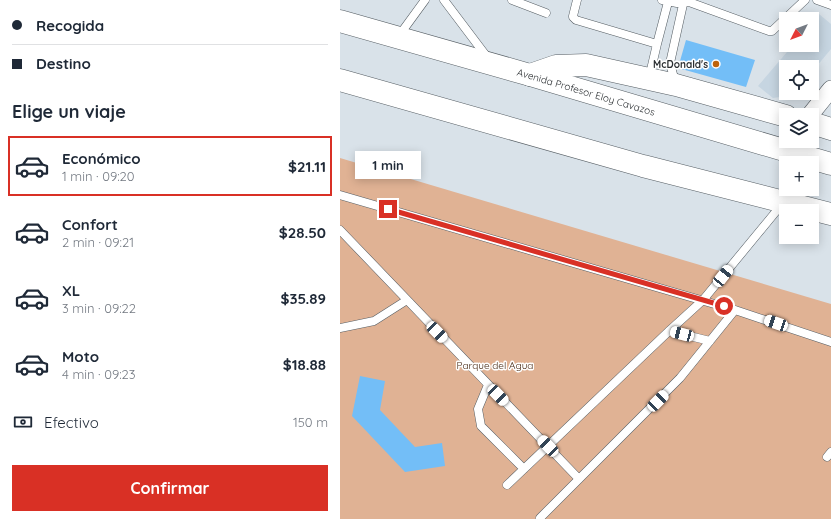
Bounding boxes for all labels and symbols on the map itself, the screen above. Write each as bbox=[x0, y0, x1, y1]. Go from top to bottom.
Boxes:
north arrow bbox=[779, 12, 819, 52]
place label: McDonald's bbox=[653, 58, 708, 71]
marker: McDonald's bbox=[711, 59, 721, 69]
street label: Avenida Profesor Eloy Cavazos bbox=[515, 66, 657, 119]
callout: 1 min bbox=[355, 151, 421, 179]
route end bbox=[379, 200, 397, 218]
car bbox=[711, 263, 735, 289]
route start bbox=[715, 297, 733, 315]
car bbox=[763, 313, 789, 333]
car bbox=[424, 319, 450, 345]
car bbox=[669, 325, 695, 343]
park label: Parque del Agua bbox=[457, 359, 533, 372]
car bbox=[485, 382, 511, 408]
car bbox=[645, 388, 671, 414]
car bbox=[535, 433, 561, 459]

